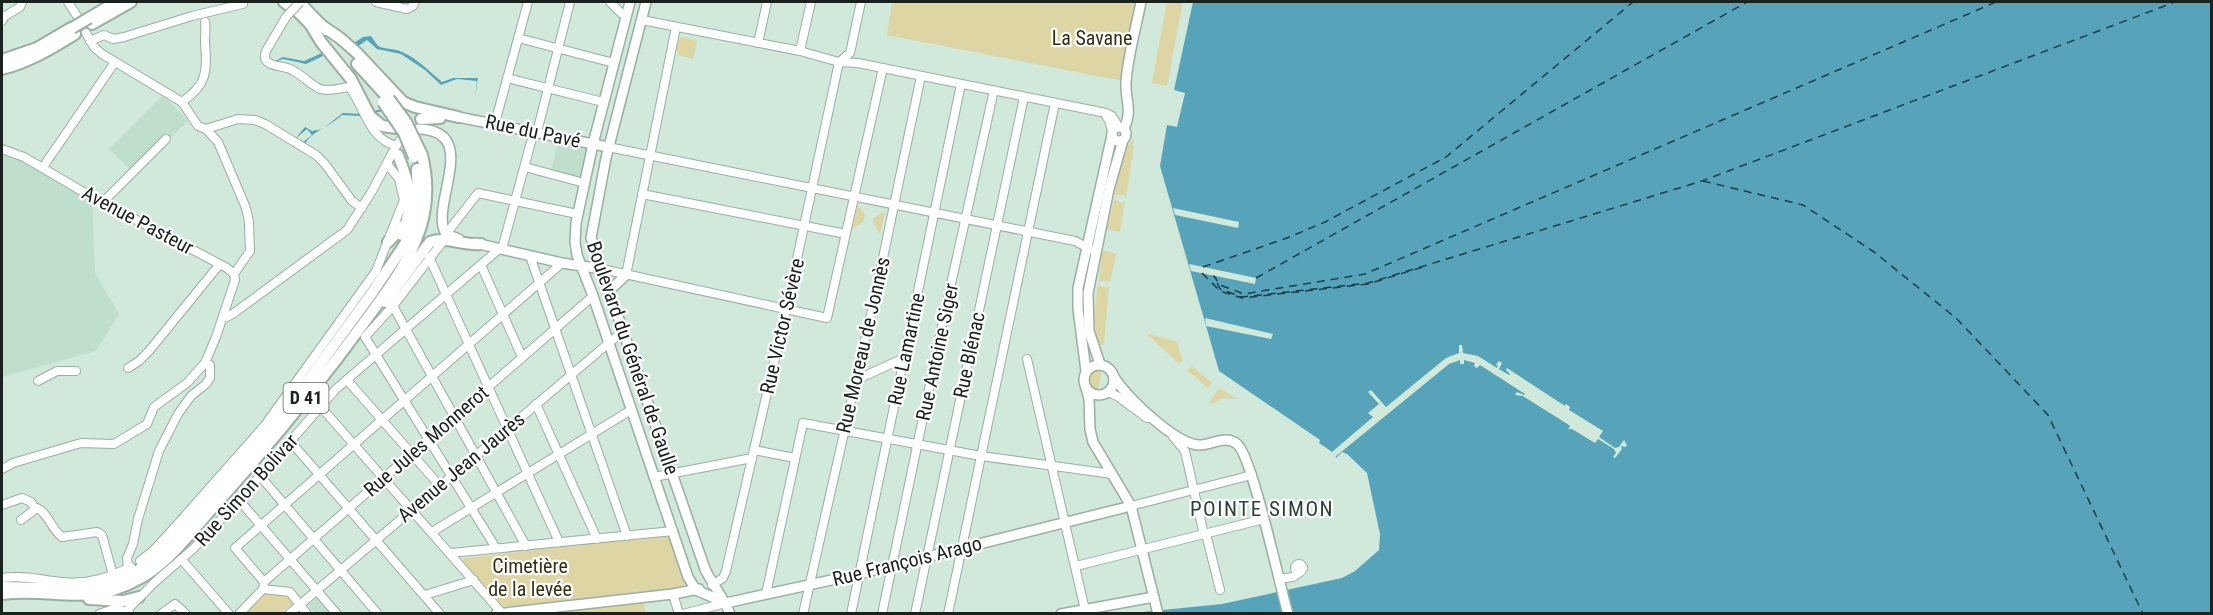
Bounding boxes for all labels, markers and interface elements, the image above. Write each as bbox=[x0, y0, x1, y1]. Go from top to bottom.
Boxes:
park label: La Savane bbox=[1052, 26, 1132, 50]
street label: Rue du Pavé bbox=[483, 109, 583, 153]
street label: Avenue Pasteur bbox=[78, 181, 198, 259]
street label: Boulevard du Général de Gaulle bbox=[582, 238, 684, 478]
street label: Rue Moreau de Jonnès bbox=[831, 255, 895, 435]
street label: Rue Victor Sévère bbox=[755, 256, 809, 396]
street label: Rue Antoine Siger bbox=[911, 281, 963, 423]
street label: Rue Lamartine bbox=[882, 291, 930, 407]
street label: Rue Blénac bbox=[948, 310, 990, 400]
street label: Rue Jules Monnerot bbox=[359, 380, 493, 502]
road number: D 41 bbox=[284, 383, 328, 413]
street label: Avenue Jean Jaurès bbox=[393, 407, 529, 527]
street label: Rue Simon Bolivar bbox=[189, 429, 303, 551]
district label: POINTE SIMON bbox=[1190, 497, 1334, 521]
street label: Rue François Arago bbox=[830, 531, 984, 591]
park label: Cimetière de la levée bbox=[488, 554, 572, 601]

